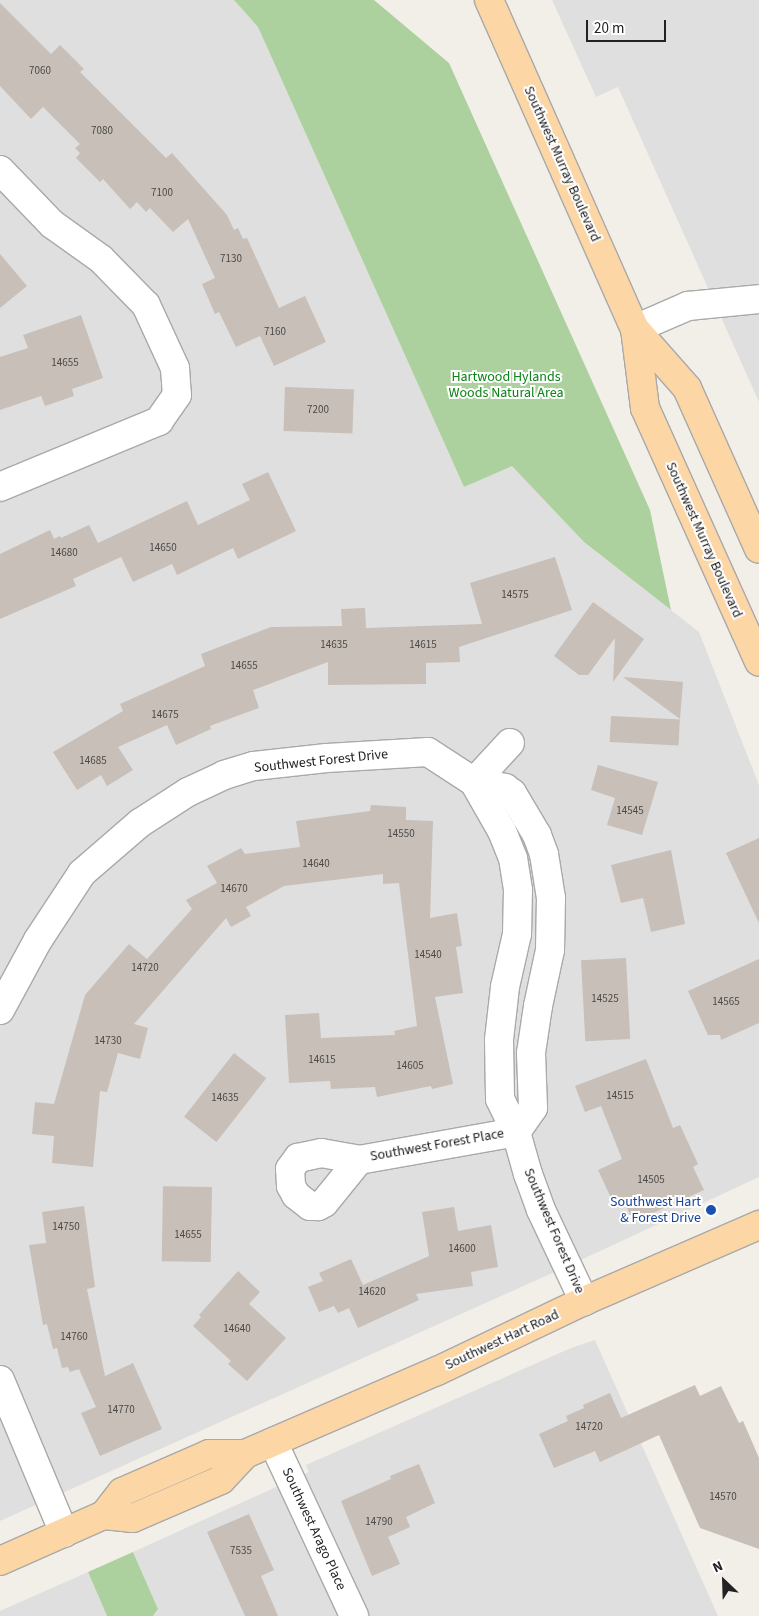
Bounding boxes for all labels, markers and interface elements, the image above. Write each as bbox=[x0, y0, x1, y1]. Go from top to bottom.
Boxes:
scale bar bbox=[589, 10, 669, 42]
text: 20 m bbox=[594, 18, 624, 39]
house number: 7060 bbox=[29, 64, 51, 78]
street label: Southwest Murray Boulevard bbox=[520, 84, 604, 244]
house number: 7080 bbox=[91, 124, 113, 138]
house number: 7100 bbox=[151, 186, 173, 200]
house number: 7130 bbox=[220, 252, 242, 266]
house number: 7160 bbox=[264, 325, 286, 339]
house number: 14655 bbox=[51, 356, 79, 370]
park label: Hartwood Hylands Woods Natural Area bbox=[449, 369, 563, 402]
house number: 7200 bbox=[307, 403, 329, 417]
street label: Southwest Murray Boulevard bbox=[662, 460, 746, 620]
house number: 14650 bbox=[149, 541, 177, 555]
house number: 14680 bbox=[50, 546, 78, 560]
house number: 14575 bbox=[501, 588, 529, 602]
house number: 14635 bbox=[320, 638, 348, 652]
house number: 14615 bbox=[409, 638, 437, 652]
house number: 14655 bbox=[230, 659, 258, 673]
house number: 14675 bbox=[151, 708, 179, 722]
street label: Southwest Forest Drive bbox=[253, 746, 389, 776]
house number: 14685 bbox=[79, 754, 107, 768]
house number: 14545 bbox=[616, 804, 644, 818]
house number: 14550 bbox=[387, 827, 415, 841]
house number: 14640 bbox=[302, 857, 330, 871]
house number: 14670 bbox=[220, 882, 248, 896]
house number: 14540 bbox=[414, 948, 442, 962]
house number: 14720 bbox=[131, 961, 159, 975]
house number: 14525 bbox=[591, 992, 619, 1006]
house number: 14565 bbox=[712, 995, 740, 1009]
house number: 14730 bbox=[94, 1034, 122, 1048]
house number: 14615 bbox=[308, 1053, 336, 1067]
house number: 14605 bbox=[396, 1059, 424, 1073]
house number: 14515 bbox=[606, 1089, 634, 1103]
house number: 14635 bbox=[211, 1091, 239, 1105]
street label: Southwest Forest Place bbox=[369, 1125, 505, 1165]
street label: Southwest Forest Drive bbox=[520, 1166, 588, 1296]
house number: 14505 bbox=[637, 1173, 665, 1187]
place label: Southwest Hart & Forest Drive bbox=[610, 1194, 701, 1226]
marker: Southwest Hart & Forest Drive bbox=[705, 1204, 717, 1216]
house number: 14750 bbox=[52, 1220, 80, 1234]
house number: 14655 bbox=[174, 1228, 202, 1242]
house number: 14600 bbox=[448, 1242, 476, 1256]
house number: 14620 bbox=[358, 1285, 386, 1299]
street label: Southwest Hart Road bbox=[442, 1306, 562, 1374]
house number: 14640 bbox=[223, 1322, 251, 1336]
house number: 14760 bbox=[60, 1330, 88, 1344]
house number: 14770 bbox=[107, 1403, 135, 1417]
house number: 14720 bbox=[575, 1420, 603, 1434]
street label: Southwest Arago Place bbox=[278, 1465, 350, 1593]
house number: 14570 bbox=[709, 1490, 737, 1504]
house number: 14790 bbox=[365, 1515, 393, 1529]
house number: 7535 bbox=[230, 1544, 252, 1558]
north arrow bbox=[699, 1556, 749, 1606]
text: N bbox=[710, 1556, 726, 1578]

